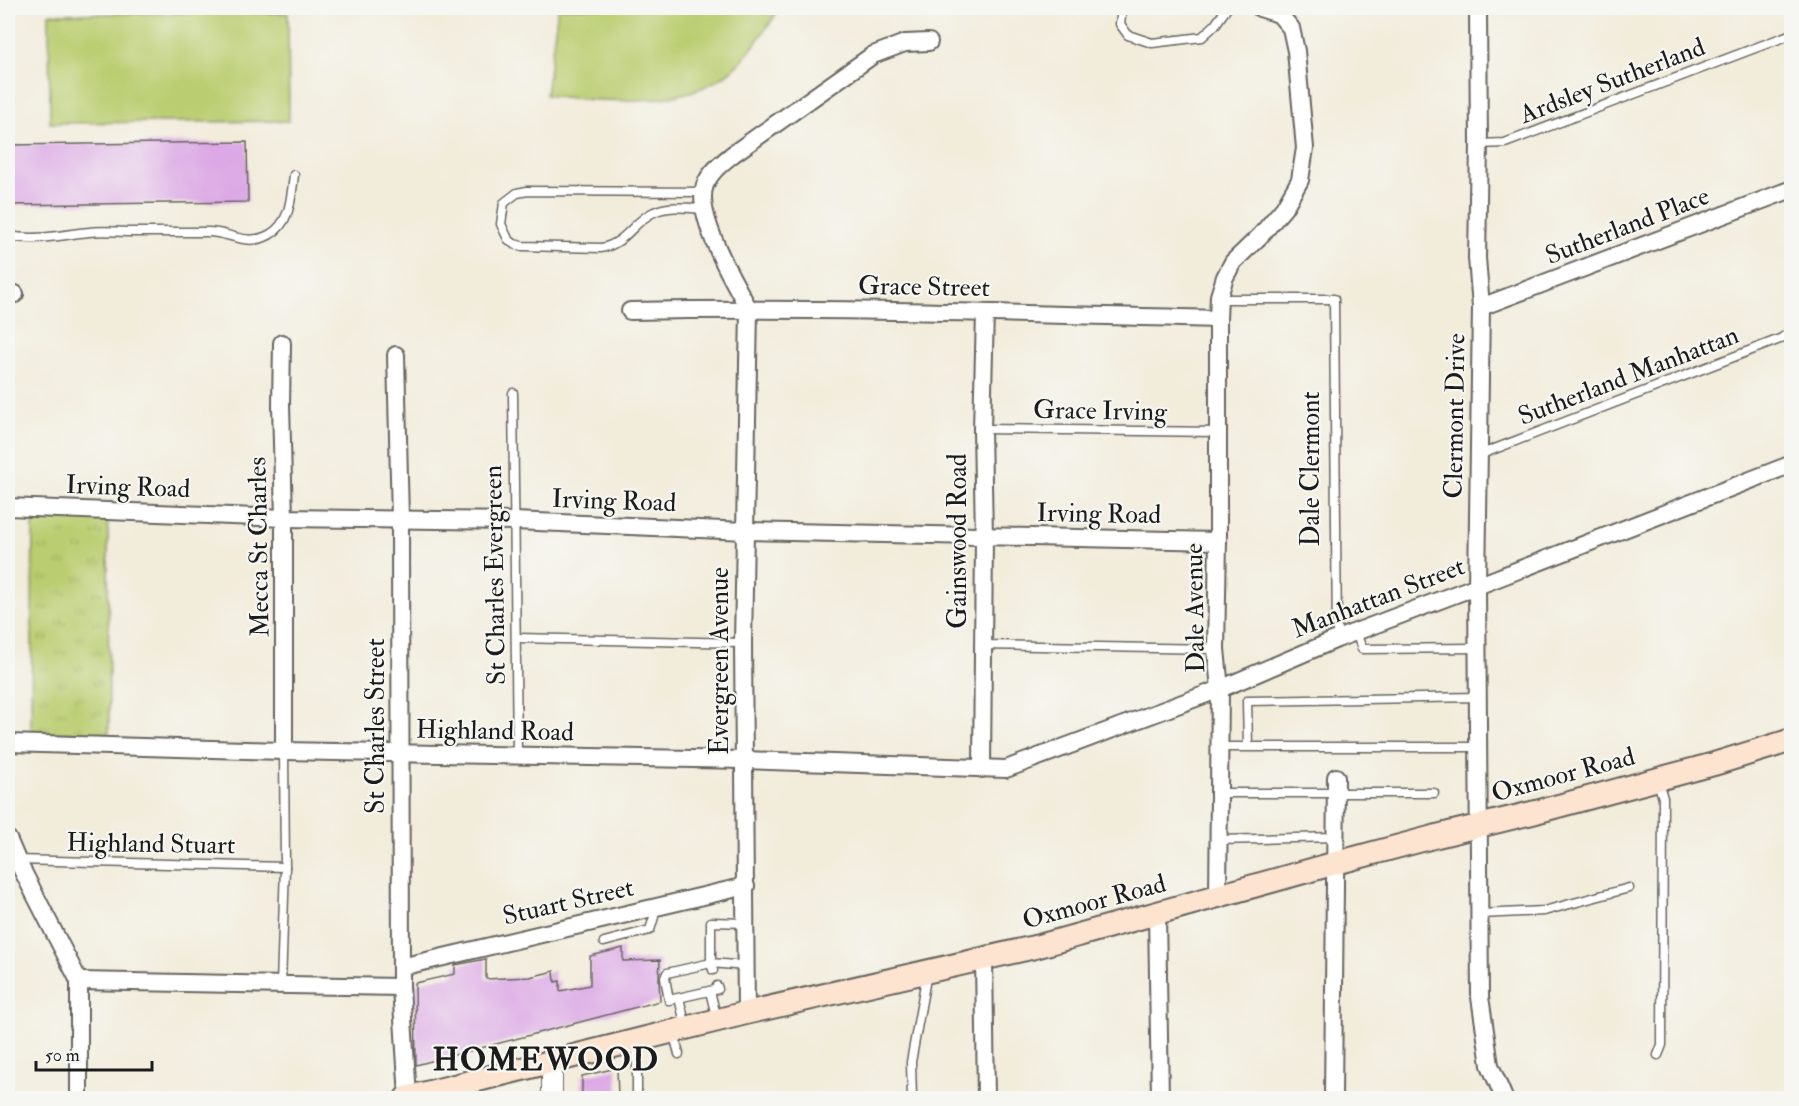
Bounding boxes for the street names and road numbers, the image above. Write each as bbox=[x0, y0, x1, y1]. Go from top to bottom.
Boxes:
street label: Ardsley Sutherland bbox=[1514, 31, 1710, 131]
street label: Sutherland Place bbox=[1541, 180, 1714, 272]
street label: Grace Street bbox=[858, 270, 990, 304]
street label: Sutherland Manhattan bbox=[1514, 319, 1743, 433]
street label: Clermont Drive bbox=[1438, 333, 1472, 499]
street label: Dale Clermont bbox=[1295, 391, 1327, 547]
street label: Grace Irving bbox=[1033, 394, 1168, 428]
street label: Gainswood Road bbox=[942, 453, 974, 629]
street label: Mecca St Charles bbox=[241, 456, 277, 637]
street label: St Charles Evergreen bbox=[477, 465, 513, 685]
street label: Irving Road bbox=[65, 469, 191, 505]
street label: Irving Road bbox=[551, 483, 677, 519]
street label: Irving Road bbox=[1036, 497, 1162, 531]
street label: Dale Avenue bbox=[1178, 543, 1212, 673]
street label: Manhattan Street bbox=[1287, 550, 1469, 646]
street label: Evergreen Avenue bbox=[704, 567, 736, 755]
street label: St Charles Street bbox=[360, 638, 392, 814]
street label: Highland Road bbox=[416, 714, 574, 748]
street label: Oxmoor Road bbox=[1488, 740, 1639, 809]
street label: Highland Stuart bbox=[66, 827, 236, 861]
street label: Oxmoor Road bbox=[1019, 867, 1170, 936]
street label: Stuart Street bbox=[500, 871, 637, 933]

